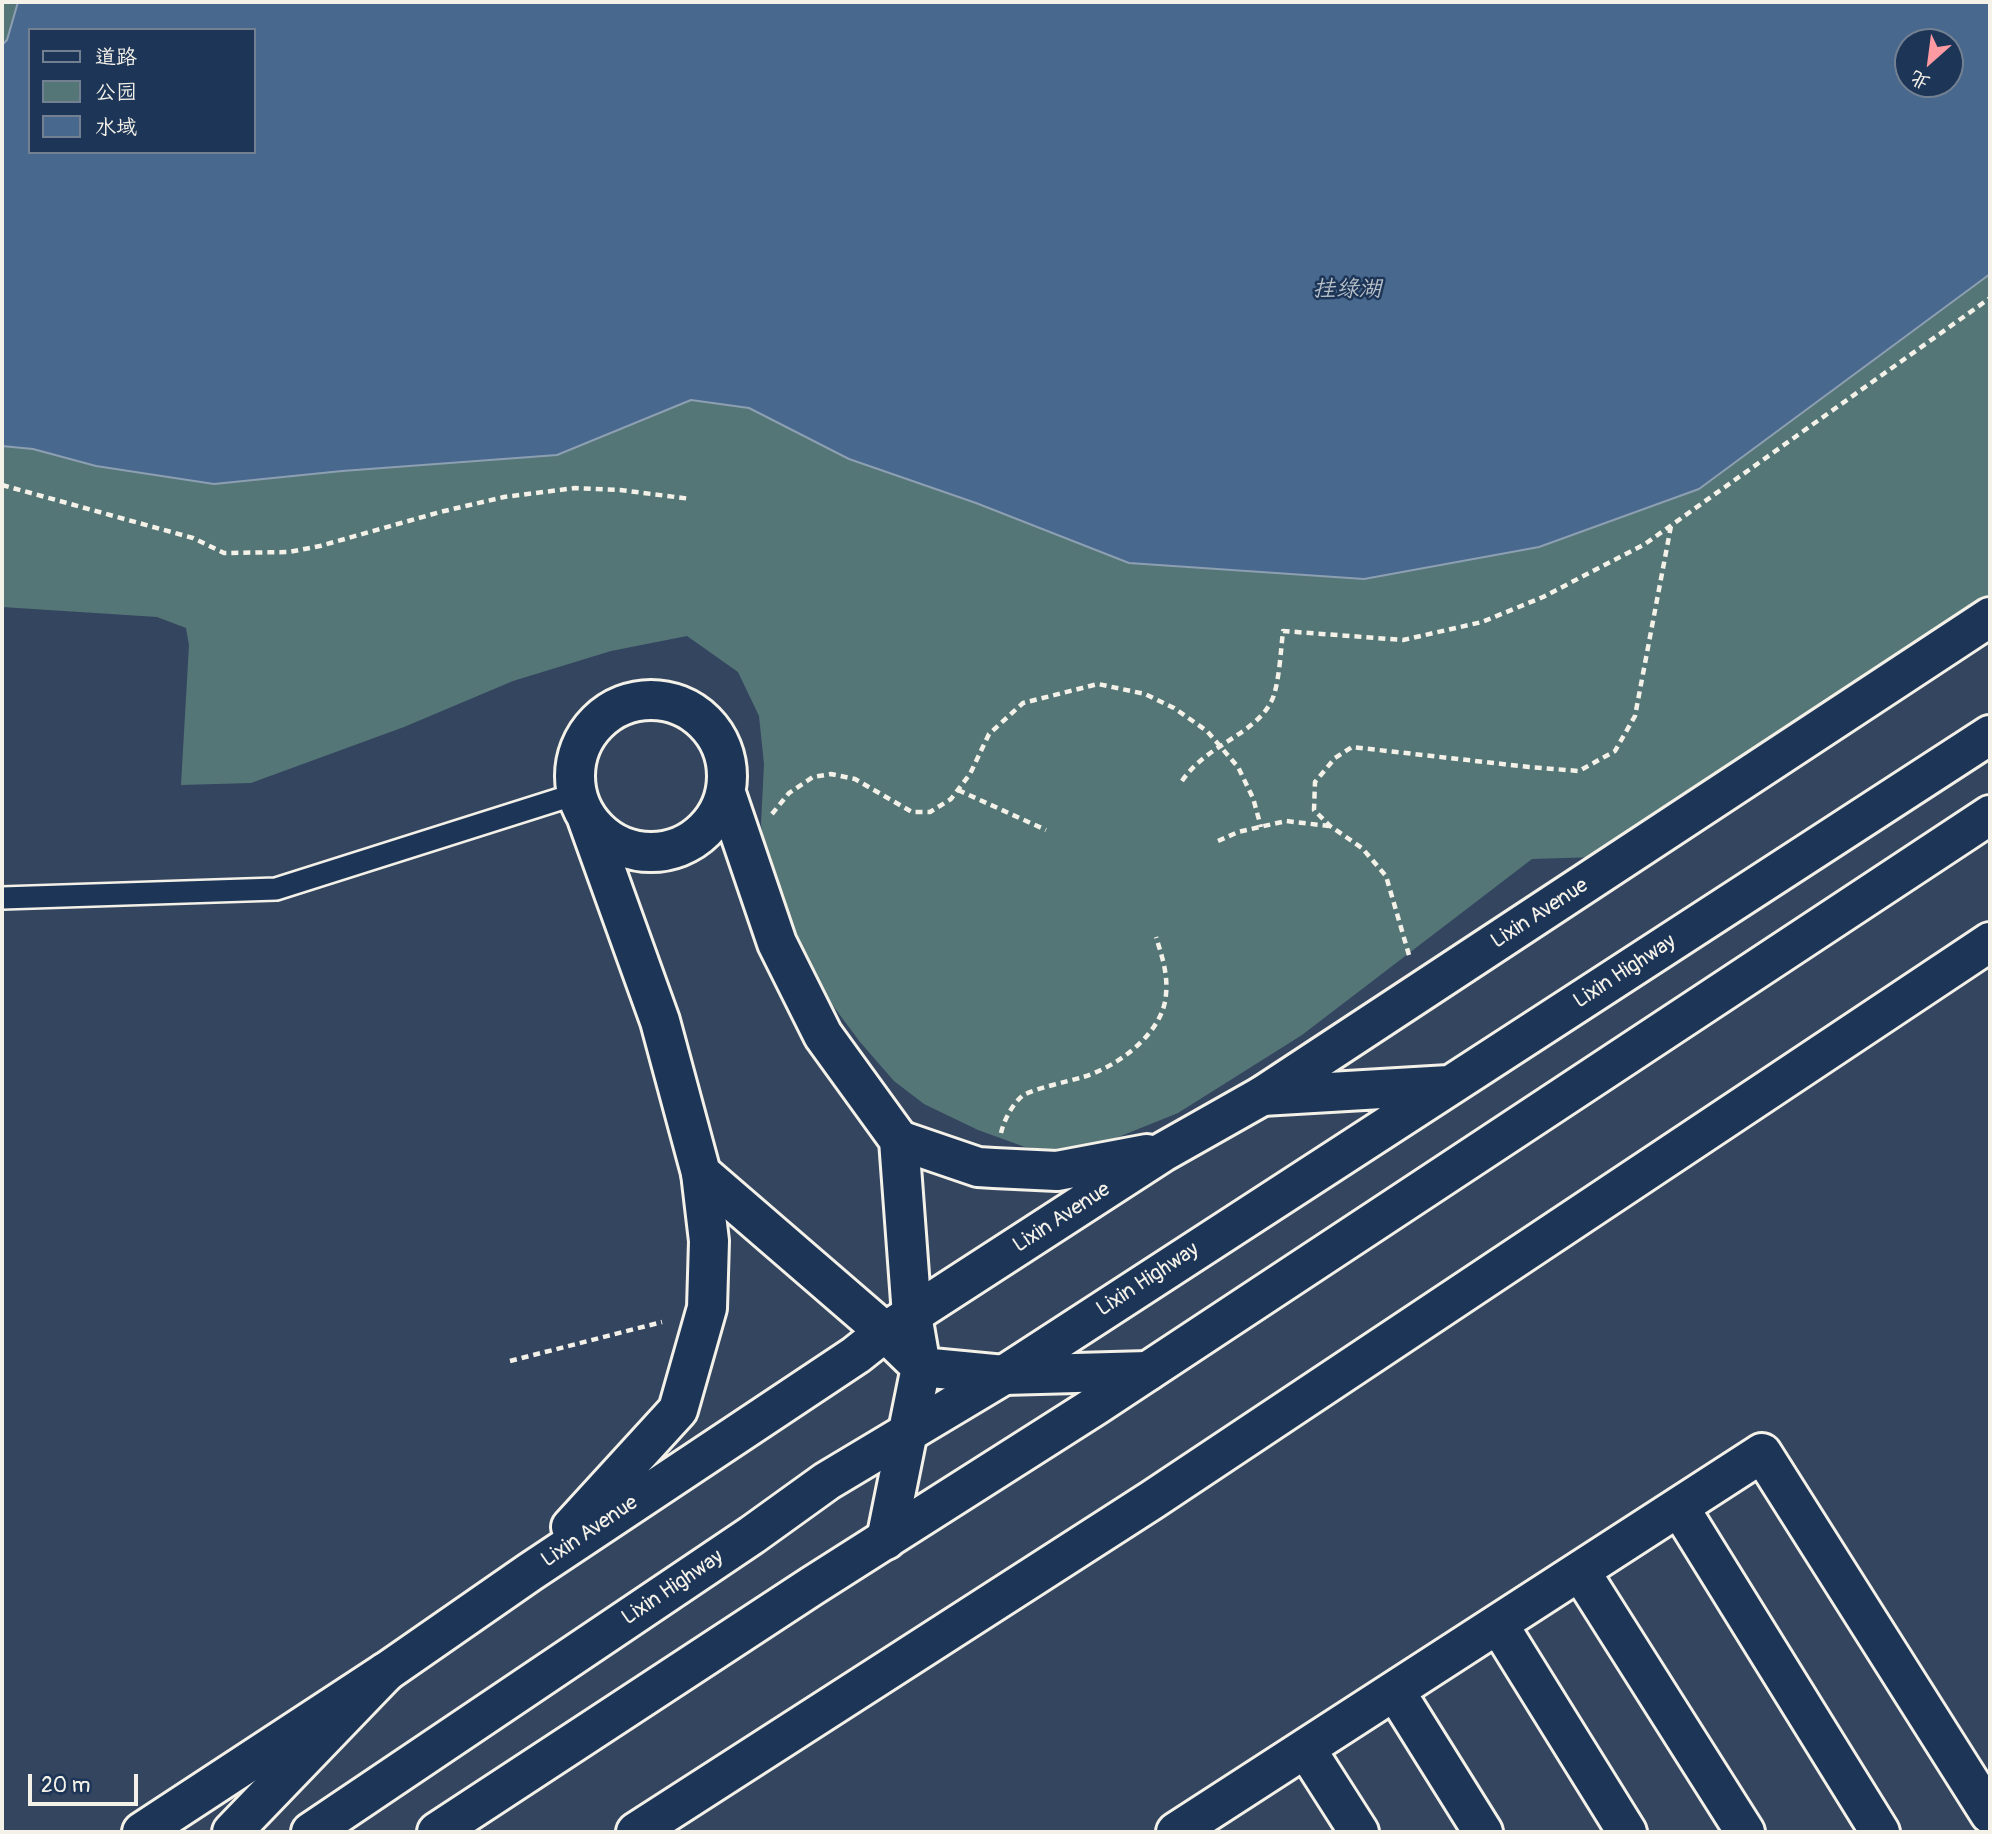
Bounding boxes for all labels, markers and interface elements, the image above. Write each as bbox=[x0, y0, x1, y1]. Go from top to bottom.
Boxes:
legend bbox=[28, 28, 256, 154]
north arrow bbox=[1894, 28, 1964, 98]
text: 道路 bbox=[95, 44, 137, 71]
text: 北 bbox=[1906, 65, 1934, 95]
text: 公园 bbox=[95, 79, 137, 106]
text: 水域 bbox=[95, 114, 137, 141]
water label: 挂绿湖 bbox=[1313, 276, 1381, 304]
street label: Lixin Avenue bbox=[1487, 873, 1593, 955]
street label: Lixin Highway bbox=[1569, 930, 1681, 1014]
street label: Lixin Avenue bbox=[1009, 1177, 1115, 1259]
street label: Lixin Highway bbox=[1092, 1238, 1204, 1322]
street label: Lixin Avenue bbox=[537, 1491, 643, 1573]
street label: Lixin Highway bbox=[618, 1545, 728, 1631]
scale bar bbox=[32, 1760, 142, 1804]
text: 20 m bbox=[41, 1772, 90, 1799]

